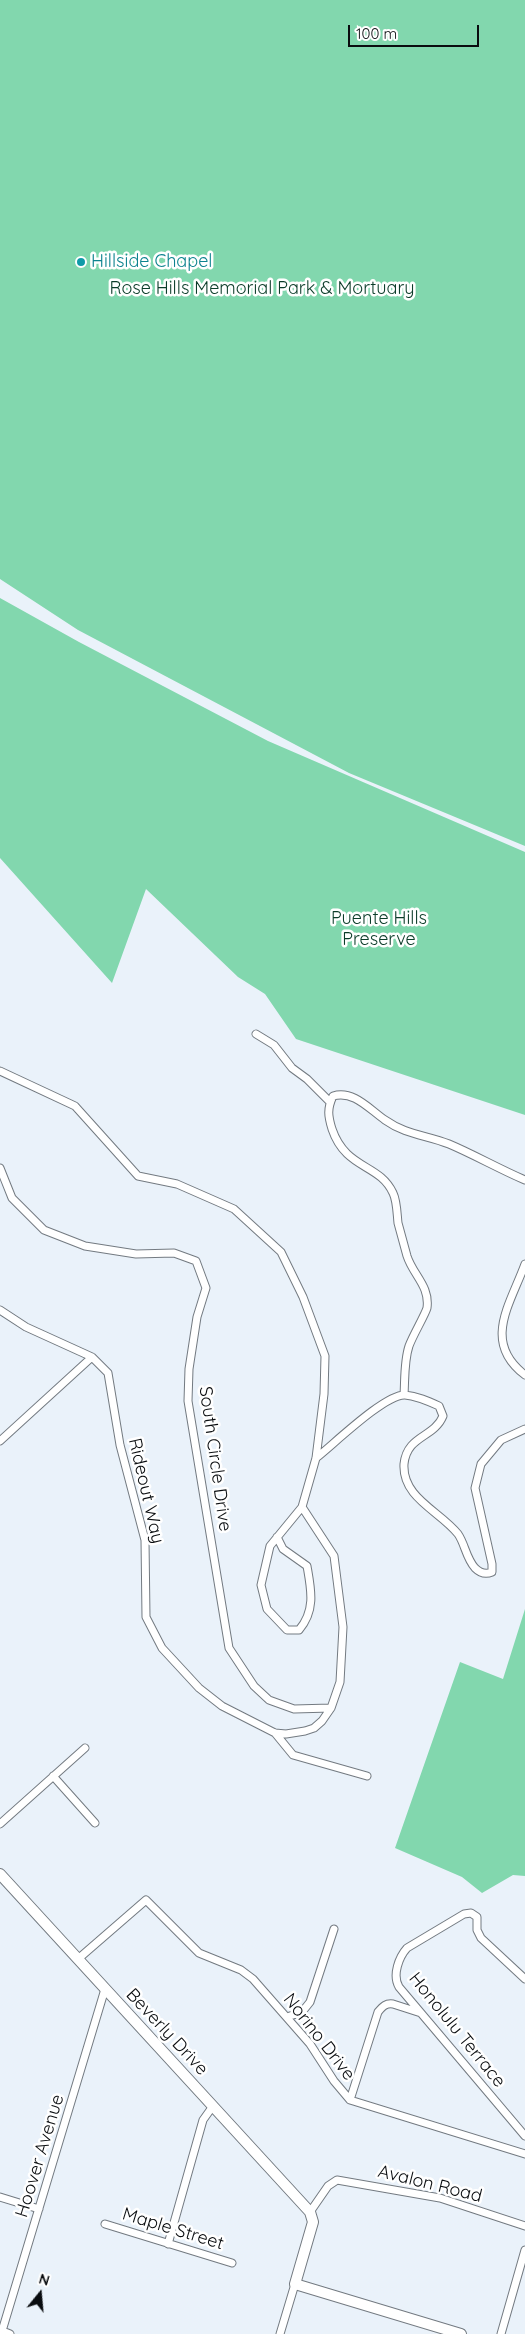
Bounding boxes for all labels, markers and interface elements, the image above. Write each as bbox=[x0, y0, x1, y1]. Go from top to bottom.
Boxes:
scale bar bbox=[350, 15, 481, 47]
text: 100 m bbox=[356, 24, 397, 43]
place label: Hillside Chapel bbox=[91, 251, 212, 273]
marker: Hillside Chapel bbox=[75, 256, 87, 268]
park label: Rose Hills Memorial Park & Mortuary bbox=[109, 278, 415, 300]
park label: Puente Hills Preserve bbox=[331, 908, 427, 951]
street label: South Circle Drive bbox=[194, 1385, 236, 1533]
street label: Rideout Way bbox=[123, 1436, 169, 1546]
street label: Honolulu Terrace bbox=[404, 1968, 510, 2092]
street label: Beverly Drive bbox=[121, 1984, 213, 2080]
street label: Norino Drive bbox=[278, 1989, 360, 2085]
street label: Hoover Avenue bbox=[11, 2092, 69, 2220]
street label: Avalon Road bbox=[376, 2161, 484, 2207]
street label: Maple Street bbox=[120, 2203, 226, 2255]
north arrow bbox=[15, 2269, 65, 2319]
text: N bbox=[37, 2270, 52, 2290]

